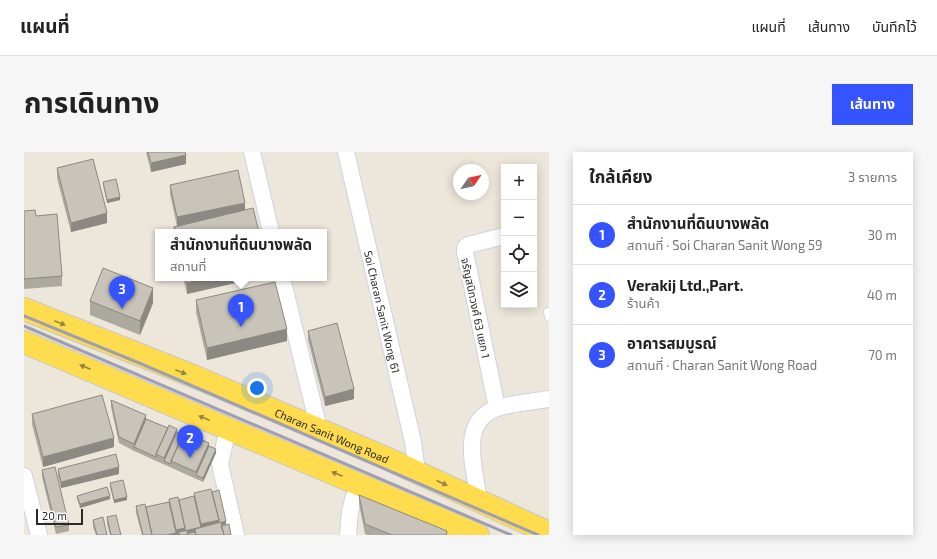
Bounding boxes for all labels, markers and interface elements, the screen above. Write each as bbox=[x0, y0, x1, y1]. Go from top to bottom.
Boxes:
text: แผนที่ bbox=[20, 14, 70, 37]
text: แผนที่ bbox=[752, 18, 786, 35]
text: เส้นทาง bbox=[808, 18, 850, 35]
text: บันทึกไว้ bbox=[872, 18, 917, 35]
button: เส้นทาง bbox=[832, 84, 913, 125]
text: การเดินทาง bbox=[24, 85, 159, 119]
north arrow bbox=[453, 164, 489, 200]
map controls bbox=[501, 164, 537, 308]
button: + bbox=[501, 164, 537, 200]
text: ใกล้เคียง bbox=[589, 166, 652, 186]
text: 3 รายการ bbox=[848, 169, 897, 185]
button: − bbox=[501, 200, 537, 236]
text: สำนักงานที่ดินบางพลัด bbox=[627, 214, 769, 232]
text: 1 bbox=[599, 227, 605, 243]
text: 30 m bbox=[868, 227, 897, 243]
popup bbox=[155, 229, 327, 281]
text: สำนักงานที่ดินบางพลัด bbox=[170, 235, 312, 253]
button: locate bbox=[501, 236, 537, 272]
text: สถานที่ · Soi Charan Sanit Wong 59 bbox=[627, 237, 822, 253]
street label: Soi Charan Sanit Wong 61 bbox=[362, 249, 403, 375]
street label: จรัญสนิทวงศ์ 63 แยก 1 bbox=[459, 257, 493, 359]
text: สถานที่ bbox=[170, 258, 206, 274]
button: layers bbox=[501, 272, 537, 308]
pin: 3 bbox=[109, 276, 135, 309]
text: Verakij Ltd.,Part. bbox=[627, 276, 743, 294]
text: 2 bbox=[598, 287, 606, 303]
text: 40 m bbox=[867, 287, 897, 303]
pin: 1 bbox=[228, 294, 254, 327]
text: ร้านค้า bbox=[627, 295, 660, 311]
one-way arrow bbox=[55, 321, 67, 327]
text: อาคารสมบูรณ์ bbox=[627, 334, 716, 352]
text: 3 bbox=[598, 347, 606, 363]
text: 70 m bbox=[868, 347, 897, 363]
text: สถานที่ · Charan Sanit Wong Road bbox=[627, 357, 817, 373]
one-way arrow bbox=[78, 364, 90, 370]
one-way arrow bbox=[175, 369, 187, 375]
your location bbox=[247, 378, 267, 398]
street label: Charan Sanit Wong Road bbox=[273, 405, 391, 465]
one-way arrow bbox=[199, 415, 210, 421]
pin: 2 bbox=[177, 425, 203, 458]
one-way arrow bbox=[331, 471, 342, 477]
one-way arrow bbox=[436, 480, 448, 487]
scale bar bbox=[36, 507, 83, 526]
text: 20 m bbox=[42, 509, 67, 522]

